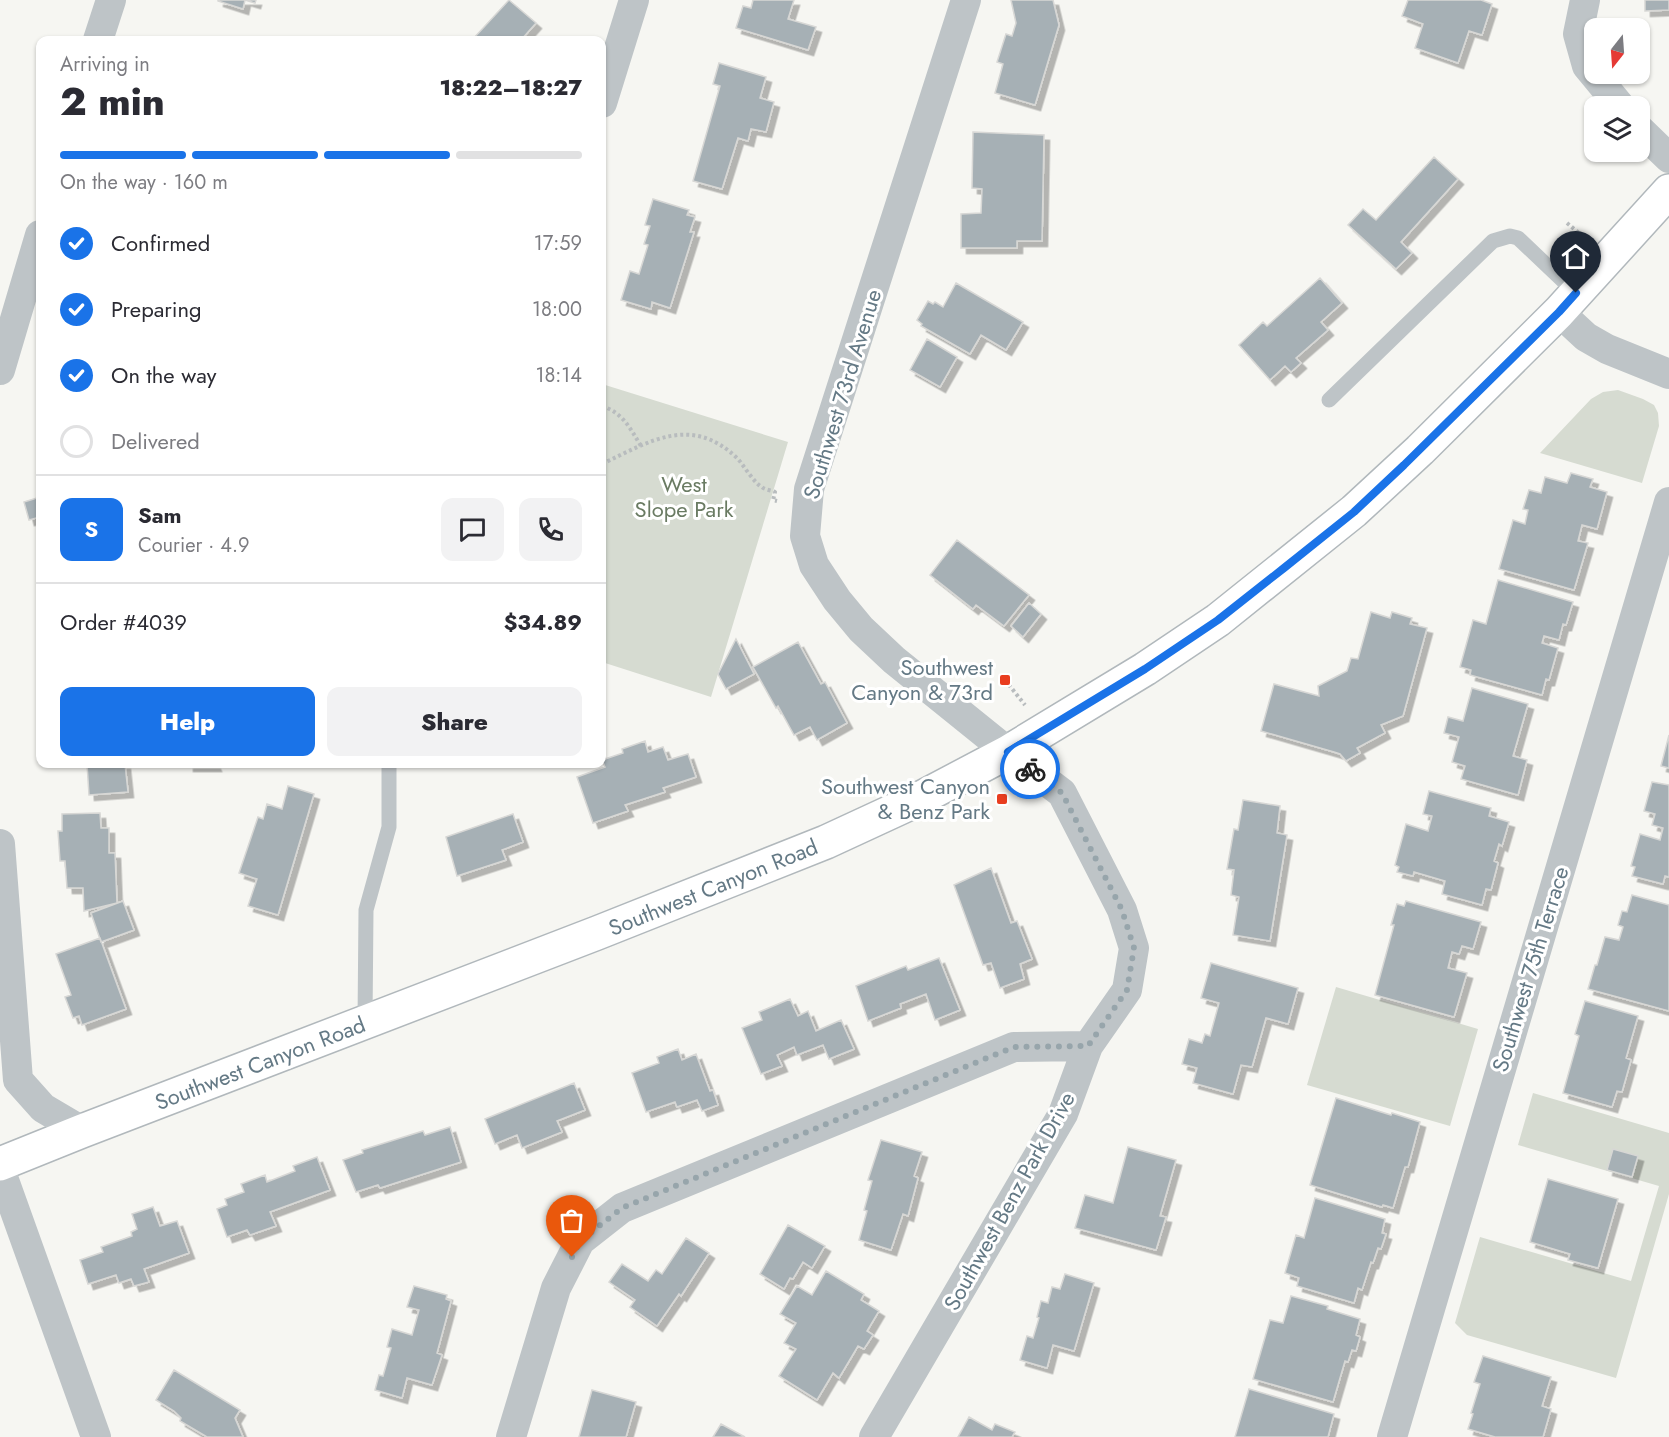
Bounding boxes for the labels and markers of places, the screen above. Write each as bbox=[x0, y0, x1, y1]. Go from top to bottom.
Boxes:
pin bbox=[1550, 231, 1601, 293]
place label: Southwest Canyon & 73rd bbox=[851, 651, 994, 708]
marker: Southwest Canyon & 73rd bbox=[998, 673, 1012, 687]
place label: Southwest Canyon & Benz Park bbox=[821, 770, 990, 827]
marker: Southwest Canyon & Benz Park bbox=[995, 792, 1009, 806]
pin bbox=[546, 1195, 597, 1257]

